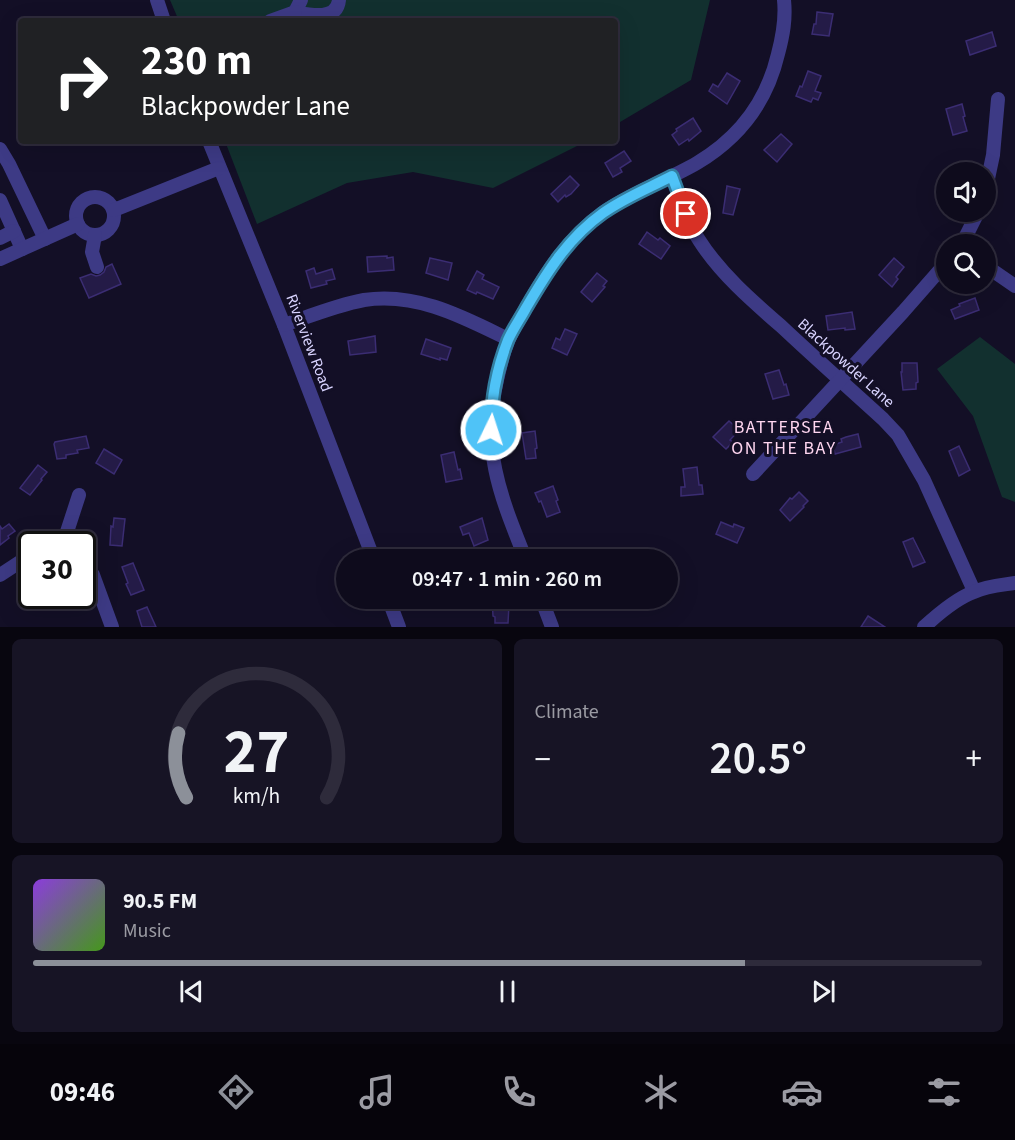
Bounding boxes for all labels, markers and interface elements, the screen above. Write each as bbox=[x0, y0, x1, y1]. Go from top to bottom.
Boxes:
text: 230 m bbox=[141, 31, 252, 91]
icon: right bbox=[42, 42, 120, 120]
text: Blackpowder Lane bbox=[141, 87, 350, 126]
map controls bbox=[936, 162, 996, 294]
button: sound bbox=[936, 162, 996, 222]
pin bbox=[660, 188, 711, 239]
icon: arrive bbox=[669, 197, 702, 230]
button: search bbox=[936, 234, 996, 294]
street label: Riverview Road bbox=[280, 291, 338, 395]
street label: Blackpowder Lane bbox=[793, 313, 899, 413]
position arrow bbox=[459, 398, 523, 462]
district label: BATTERSEA ON THE BAY bbox=[731, 415, 837, 461]
speed limit sign: 30 bbox=[18, 531, 96, 609]
text: 09:47 · 1 min · 260 m bbox=[412, 563, 602, 595]
text: Climate bbox=[535, 698, 599, 726]
text: 27 bbox=[224, 708, 290, 797]
text: 20.5° bbox=[710, 727, 807, 791]
text: − bbox=[535, 736, 551, 783]
text: + bbox=[966, 736, 982, 783]
text: km/h bbox=[233, 781, 281, 812]
text: 90.5 FM bbox=[123, 885, 197, 917]
text: Music bbox=[123, 917, 171, 945]
icon: previous bbox=[175, 975, 208, 1008]
icon: pause bbox=[491, 975, 524, 1008]
icon: next bbox=[807, 975, 840, 1008]
icon: directions bbox=[215, 1071, 257, 1113]
icon: music bbox=[356, 1071, 398, 1113]
icon: phone bbox=[498, 1071, 540, 1113]
icon: climate bbox=[640, 1071, 682, 1113]
icon: car bbox=[781, 1071, 823, 1113]
icon: filters bbox=[923, 1071, 965, 1113]
text: 09:46 bbox=[50, 1073, 115, 1112]

